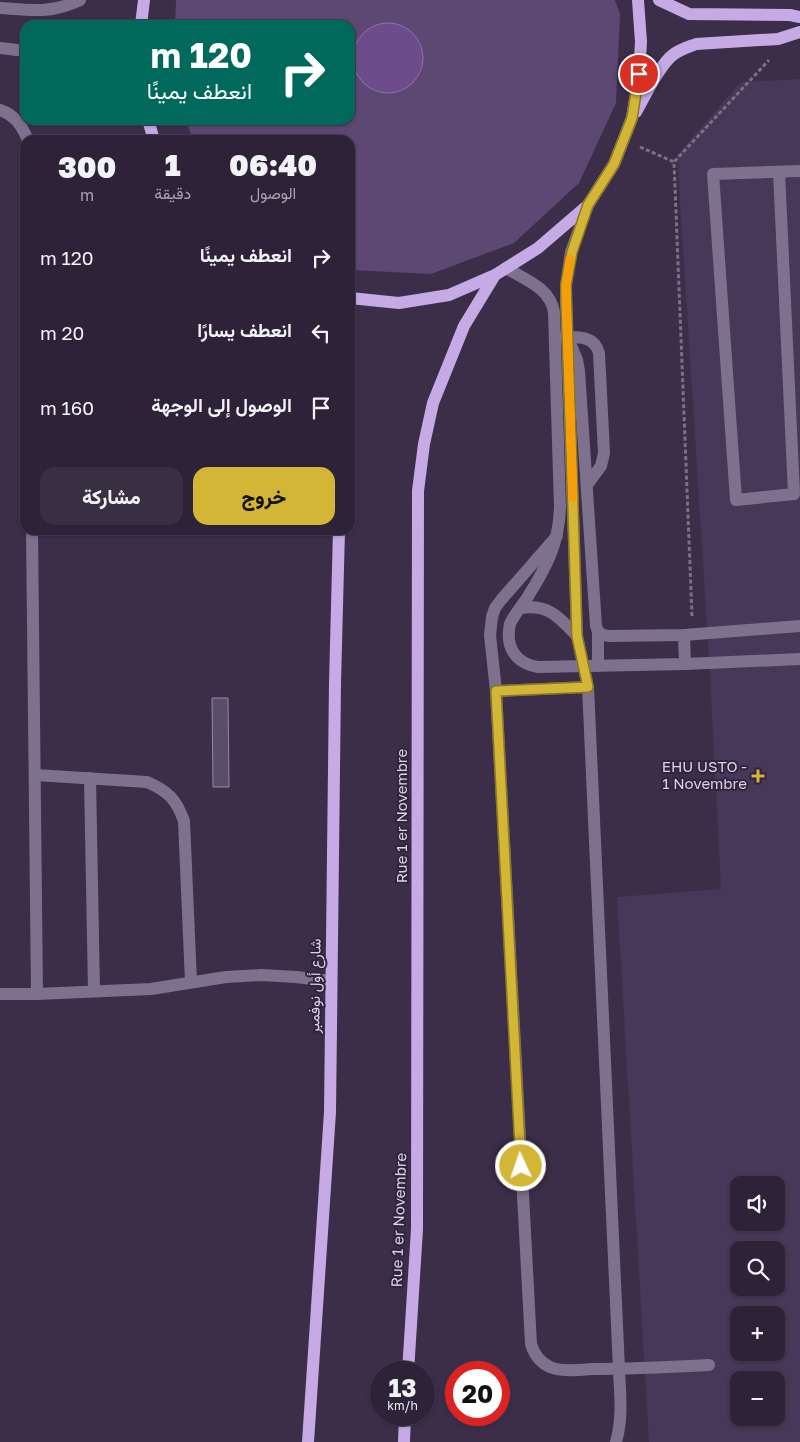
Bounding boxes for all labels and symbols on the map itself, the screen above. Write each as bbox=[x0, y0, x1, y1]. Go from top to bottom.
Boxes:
pin bbox=[618, 53, 660, 95]
street label: Rue 1 er Novembre bbox=[392, 748, 410, 883]
place label: EHU USTO - 1 Novembre bbox=[662, 757, 747, 792]
marker: EHU USTO - 1 Novembre bbox=[751, 769, 765, 783]
street label: شارع أول نوفمبر bbox=[304, 938, 327, 1035]
position arrow bbox=[494, 1139, 546, 1191]
street label: Rue 1 er Novembre bbox=[387, 1152, 409, 1288]
speed limit sign: 20 bbox=[445, 1361, 510, 1426]

